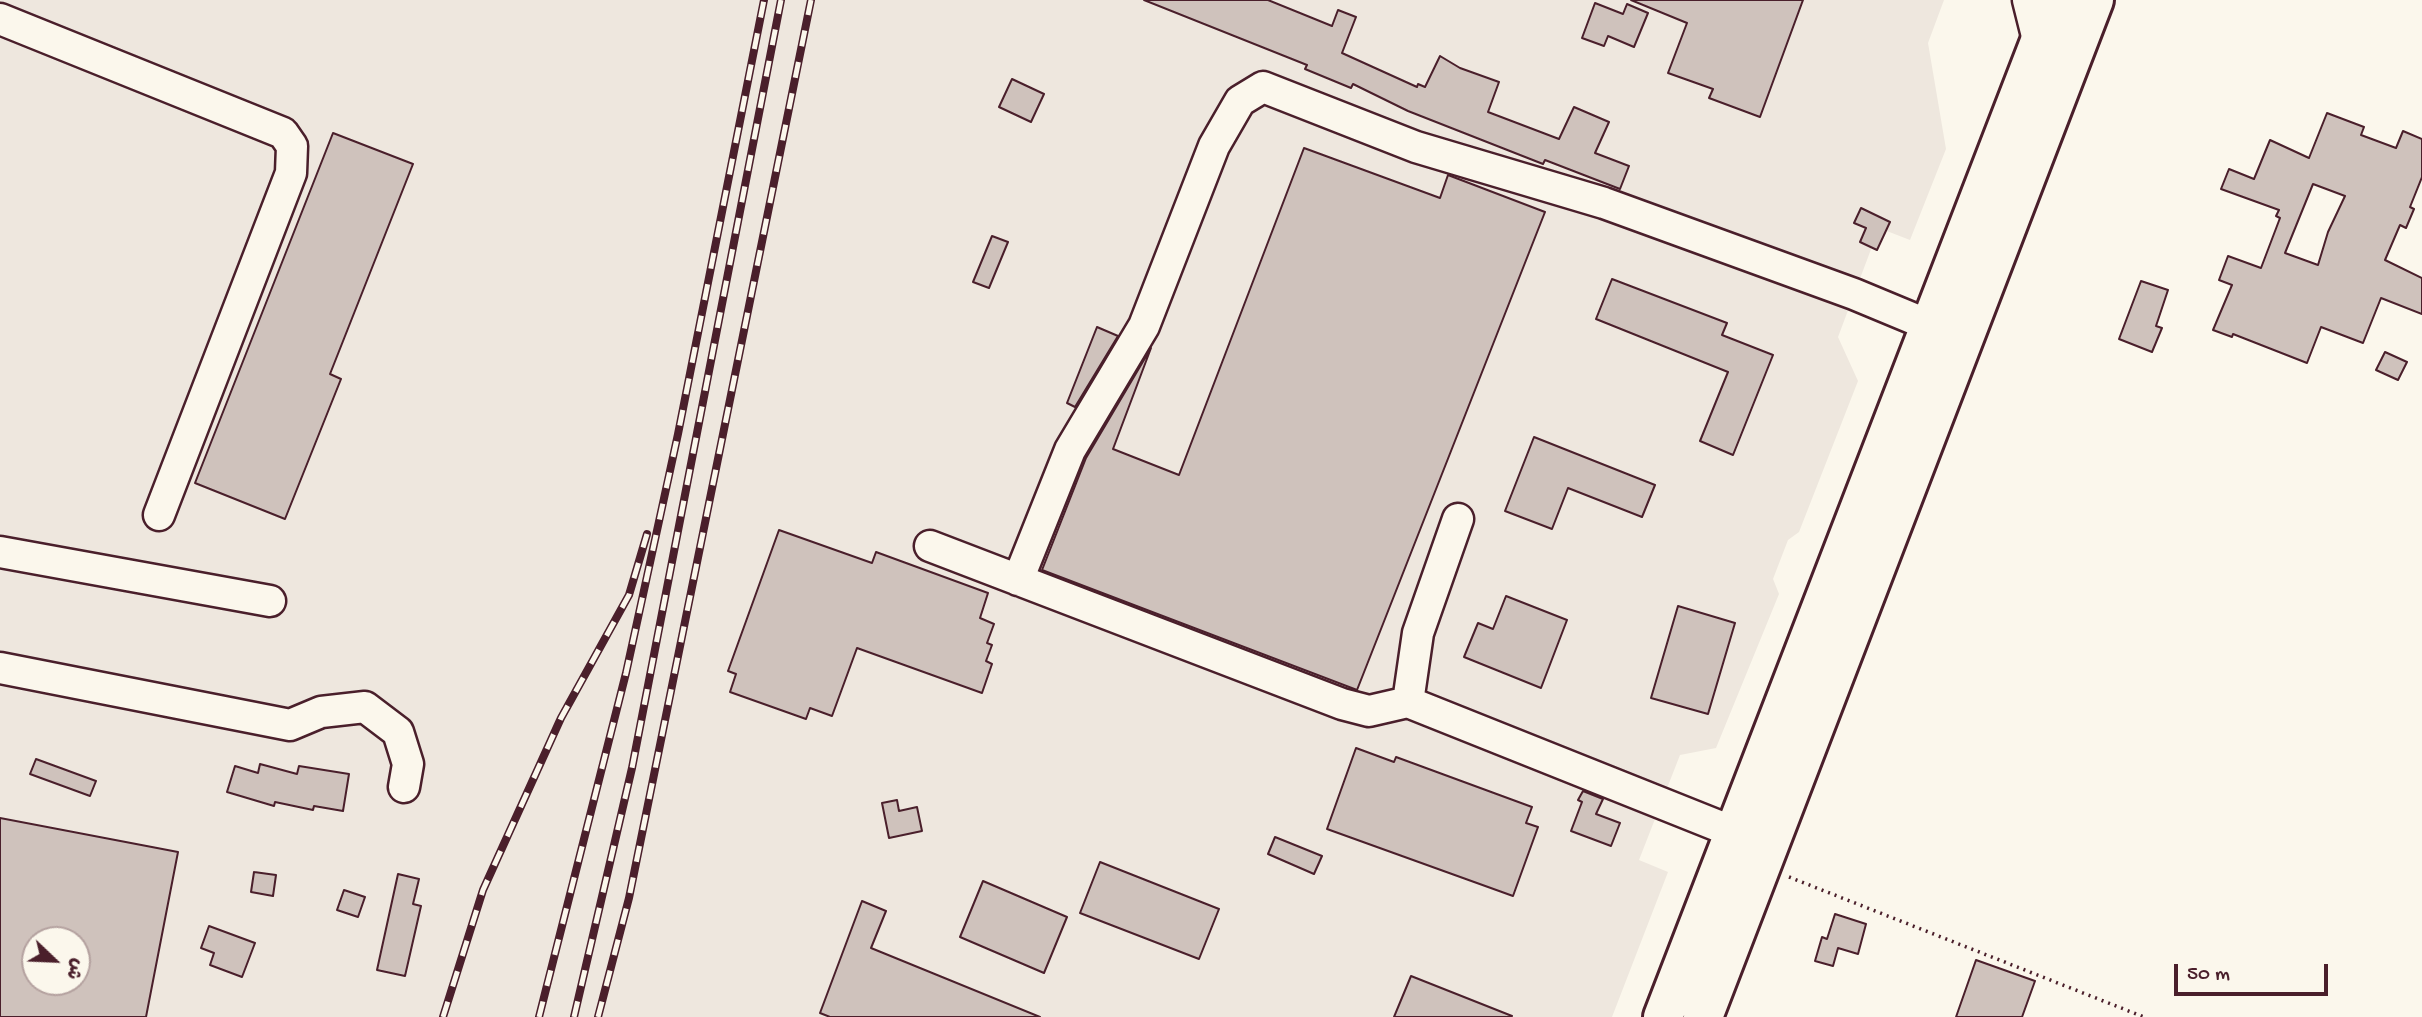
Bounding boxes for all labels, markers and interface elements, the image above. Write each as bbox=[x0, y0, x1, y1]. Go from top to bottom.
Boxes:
north arrow bbox=[21, 926, 91, 996]
scale bar bbox=[2177, 950, 2331, 994]
text: ش bbox=[59, 955, 89, 983]
text: 50 m bbox=[2187, 963, 2230, 988]

